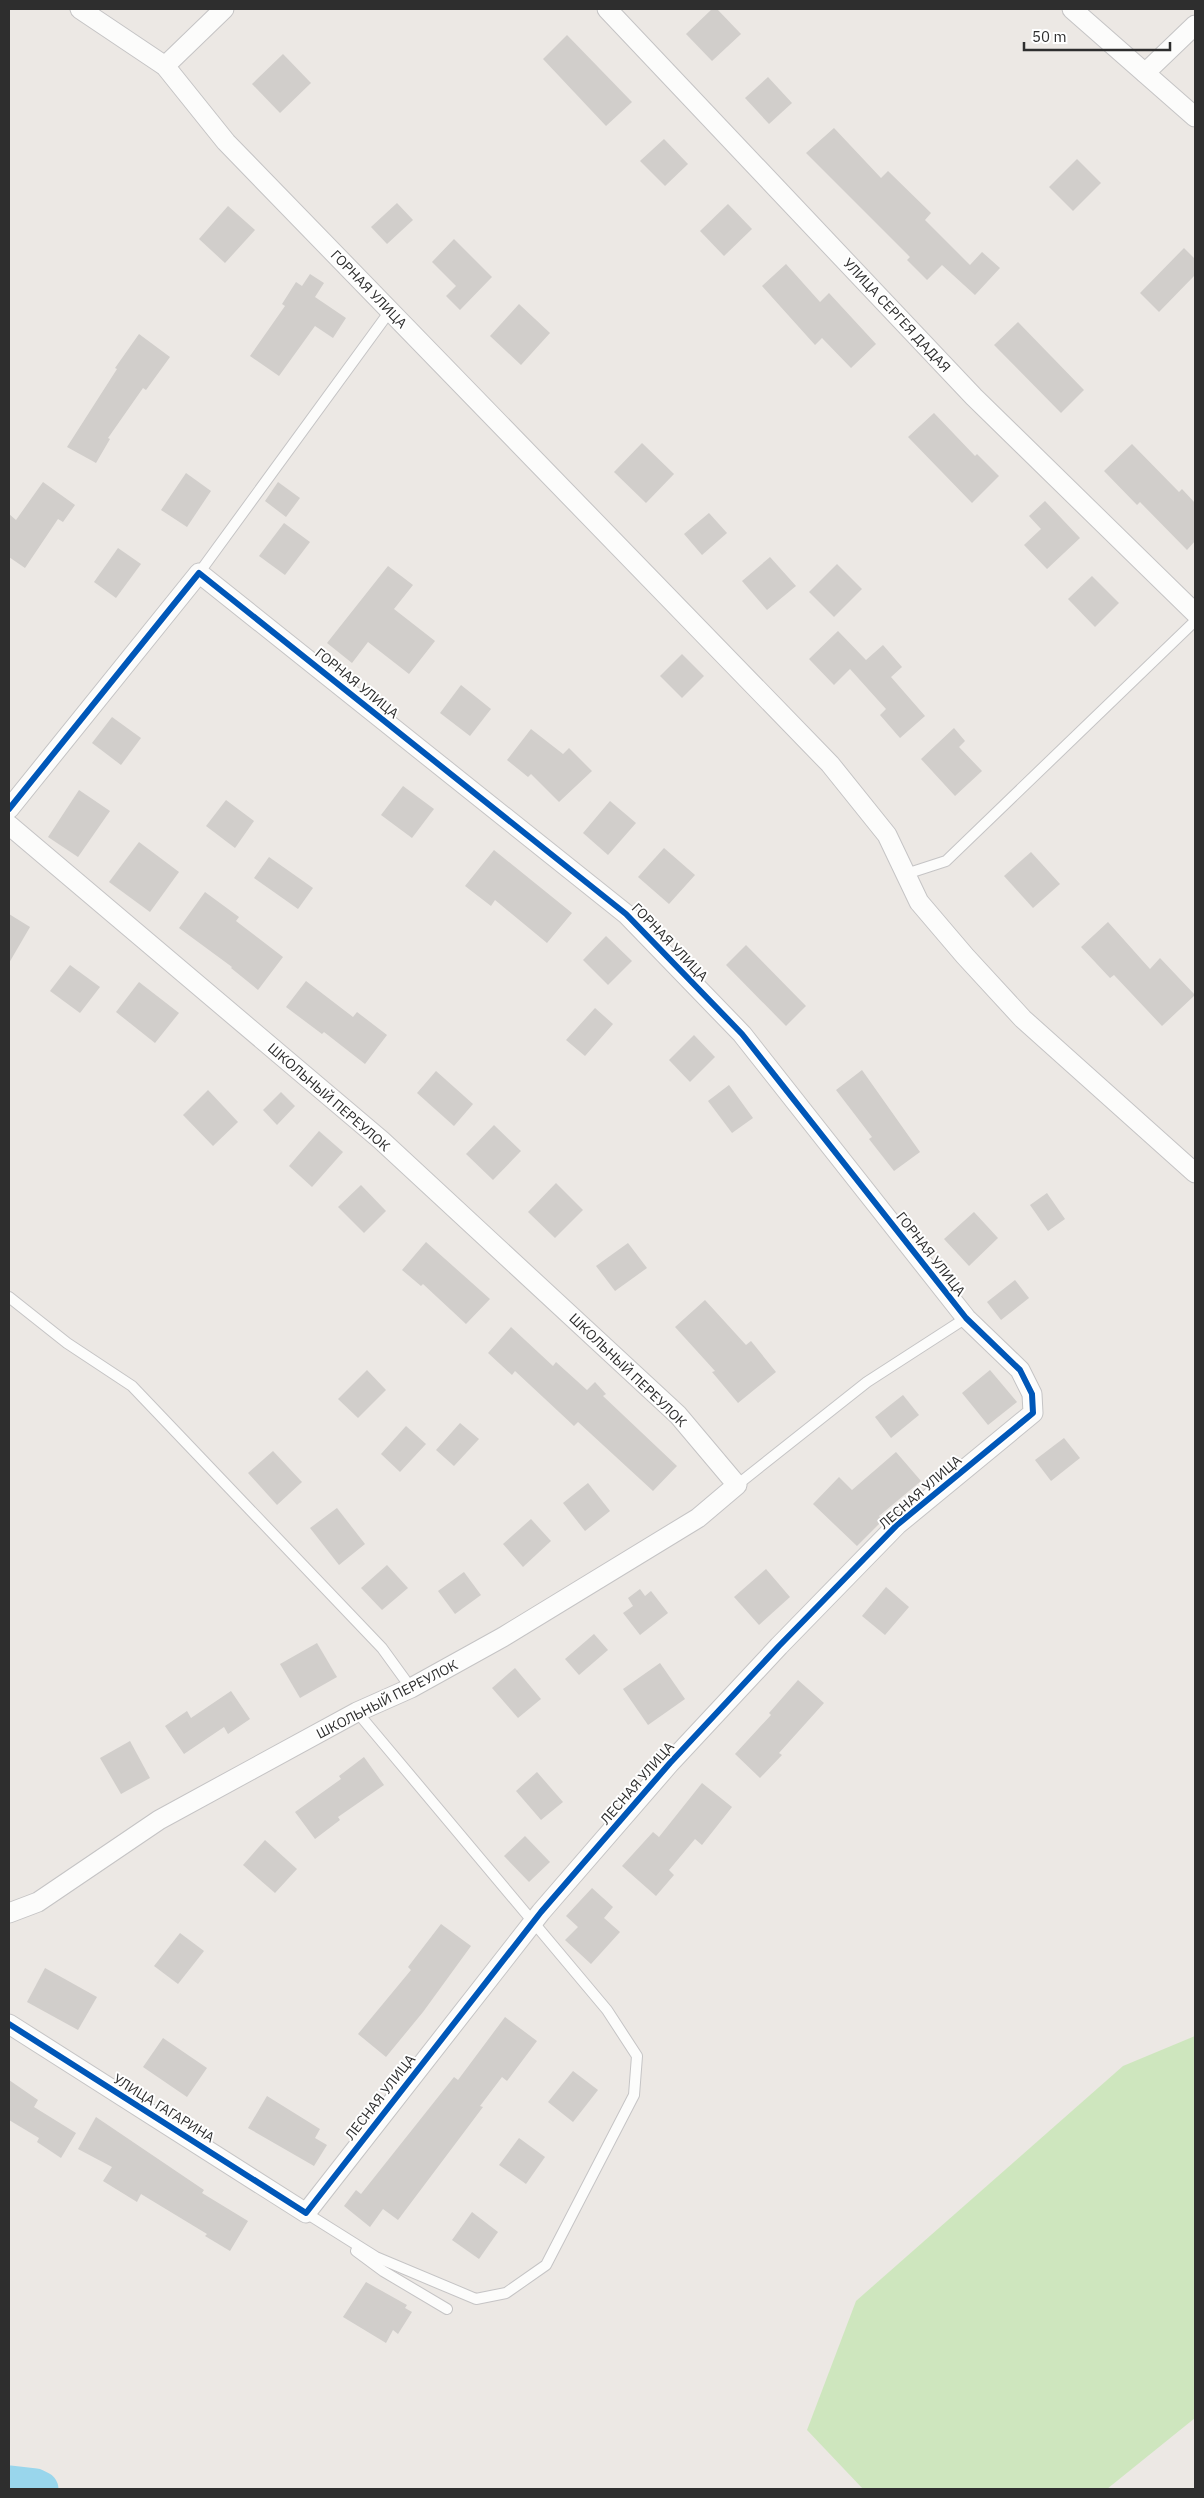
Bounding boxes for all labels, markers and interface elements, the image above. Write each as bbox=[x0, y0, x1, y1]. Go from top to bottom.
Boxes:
scale bar bbox=[1024, 20, 1170, 52]
text: 50 m bbox=[1032, 27, 1067, 46]
street label: ГОРНАЯ УЛИЦА bbox=[327, 246, 411, 332]
street label: УЛИЦА СЕРГЕЯ ДАДАЯ bbox=[839, 254, 955, 376]
street label: ГОРНАЯ УЛИЦА bbox=[312, 644, 402, 722]
street label: ГОРНАЯ УЛИЦА bbox=[628, 899, 712, 985]
street label: ШКОЛЬНЫЙ ПЕРЕУЛОК bbox=[264, 1038, 395, 1155]
street label: ГОРНАЯ УЛИЦА bbox=[892, 1208, 970, 1300]
street label: ШКОЛЬНЫЙ ПЕРЕУЛОК bbox=[565, 1308, 691, 1431]
street label: ЛЕСНАЯ УЛИЦА bbox=[875, 1451, 965, 1533]
street label: ШКОЛЬНЫЙ ПЕРЕУЛОК bbox=[313, 1655, 461, 1743]
street label: ЛЕСНАЯ УЛИЦА bbox=[596, 1738, 678, 1828]
street label: ЛЕСНАЯ УЛИЦА bbox=[341, 2051, 419, 2143]
street label: УЛИЦА ГАГАРИНА bbox=[110, 2070, 218, 2147]

